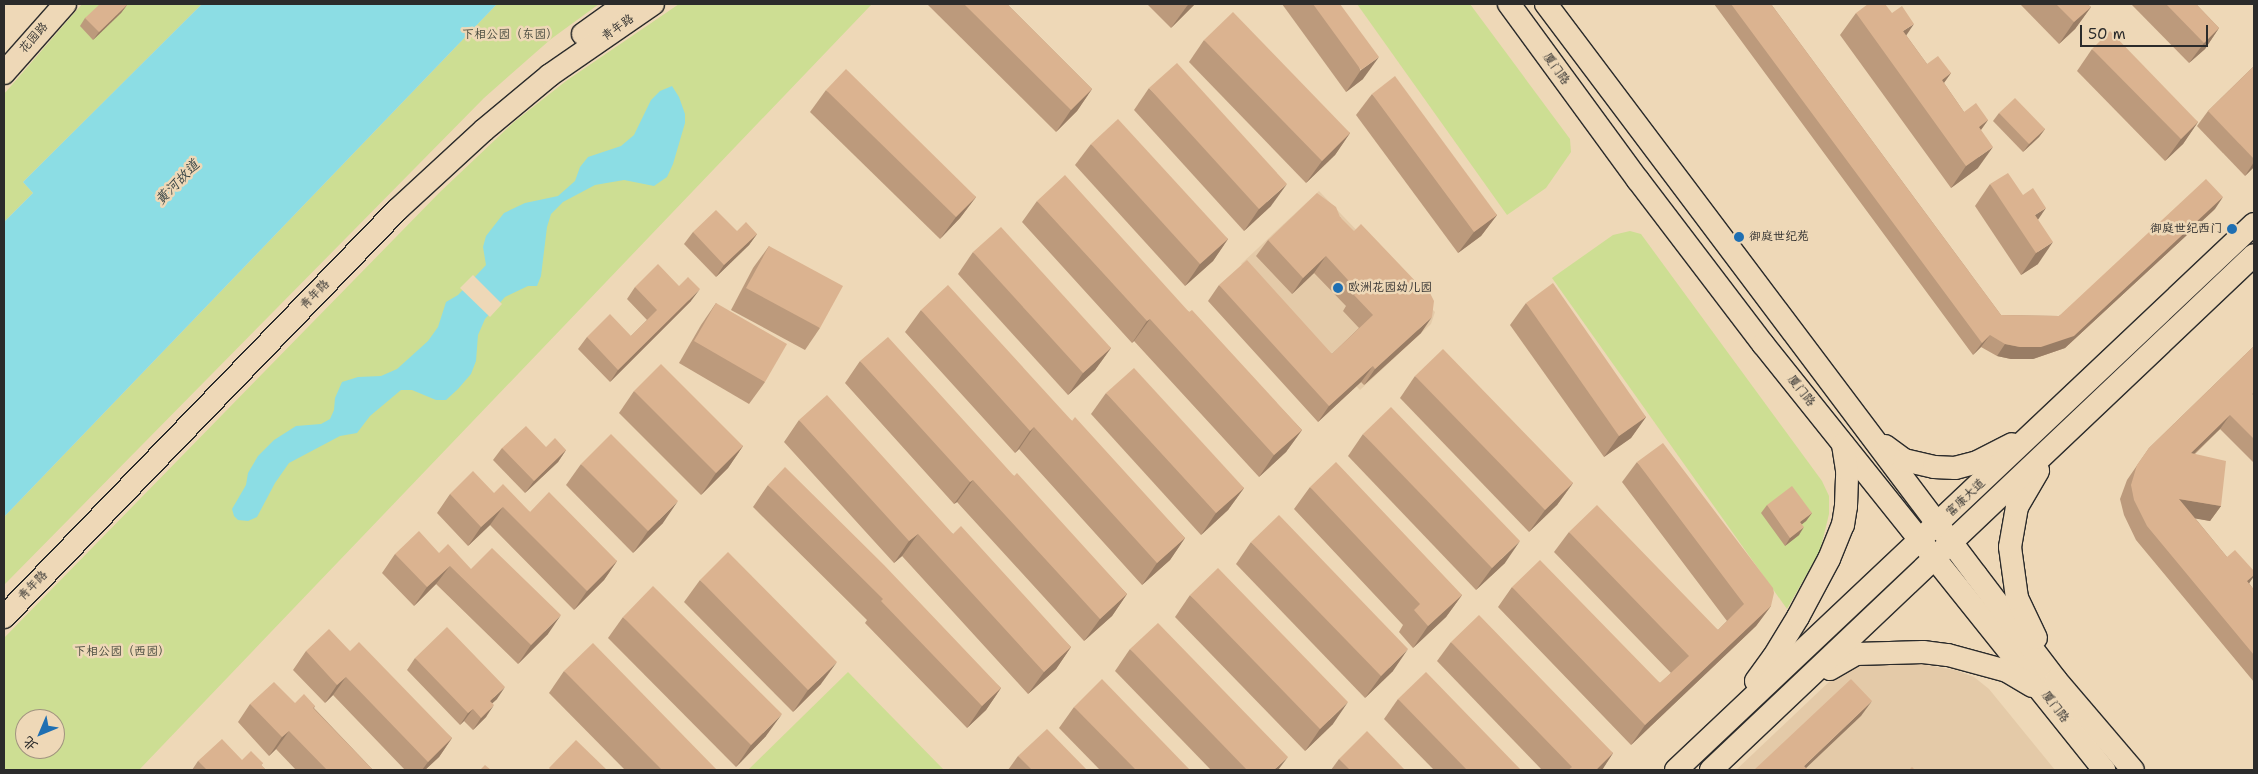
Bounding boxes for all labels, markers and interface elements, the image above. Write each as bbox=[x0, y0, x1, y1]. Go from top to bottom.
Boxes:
street label: 青年路 bbox=[599, 12, 637, 44]
scale bar bbox=[2083, 15, 2210, 47]
street label: 花园路 bbox=[17, 20, 51, 56]
text: 50 m bbox=[2088, 24, 2126, 44]
park label: 下相公园（东园） bbox=[462, 28, 558, 42]
street label: 厦门路 bbox=[1540, 50, 1572, 88]
water label: 黄河故道 bbox=[152, 156, 202, 208]
place label: 御庭世纪西门 bbox=[2150, 222, 2222, 236]
marker: 御庭世纪西门 bbox=[2226, 223, 2238, 235]
place label: 御庭世纪苑 bbox=[1749, 230, 1809, 244]
marker: 御庭世纪苑 bbox=[1733, 231, 1745, 243]
street label: 青年路 bbox=[297, 277, 333, 313]
place label: 欧洲花园幼儿园 bbox=[1348, 281, 1432, 295]
marker: 欧洲花园幼儿园 bbox=[1332, 282, 1344, 294]
street label: 厦门路 bbox=[1784, 372, 1818, 410]
street label: 富康大道 bbox=[1944, 476, 1988, 520]
street label: 青年路 bbox=[15, 568, 51, 604]
park label: 下相公园（西园） bbox=[74, 645, 170, 659]
street label: 厦门路 bbox=[2038, 688, 2072, 726]
north arrow bbox=[15, 709, 65, 759]
text: 北 bbox=[19, 733, 41, 755]

